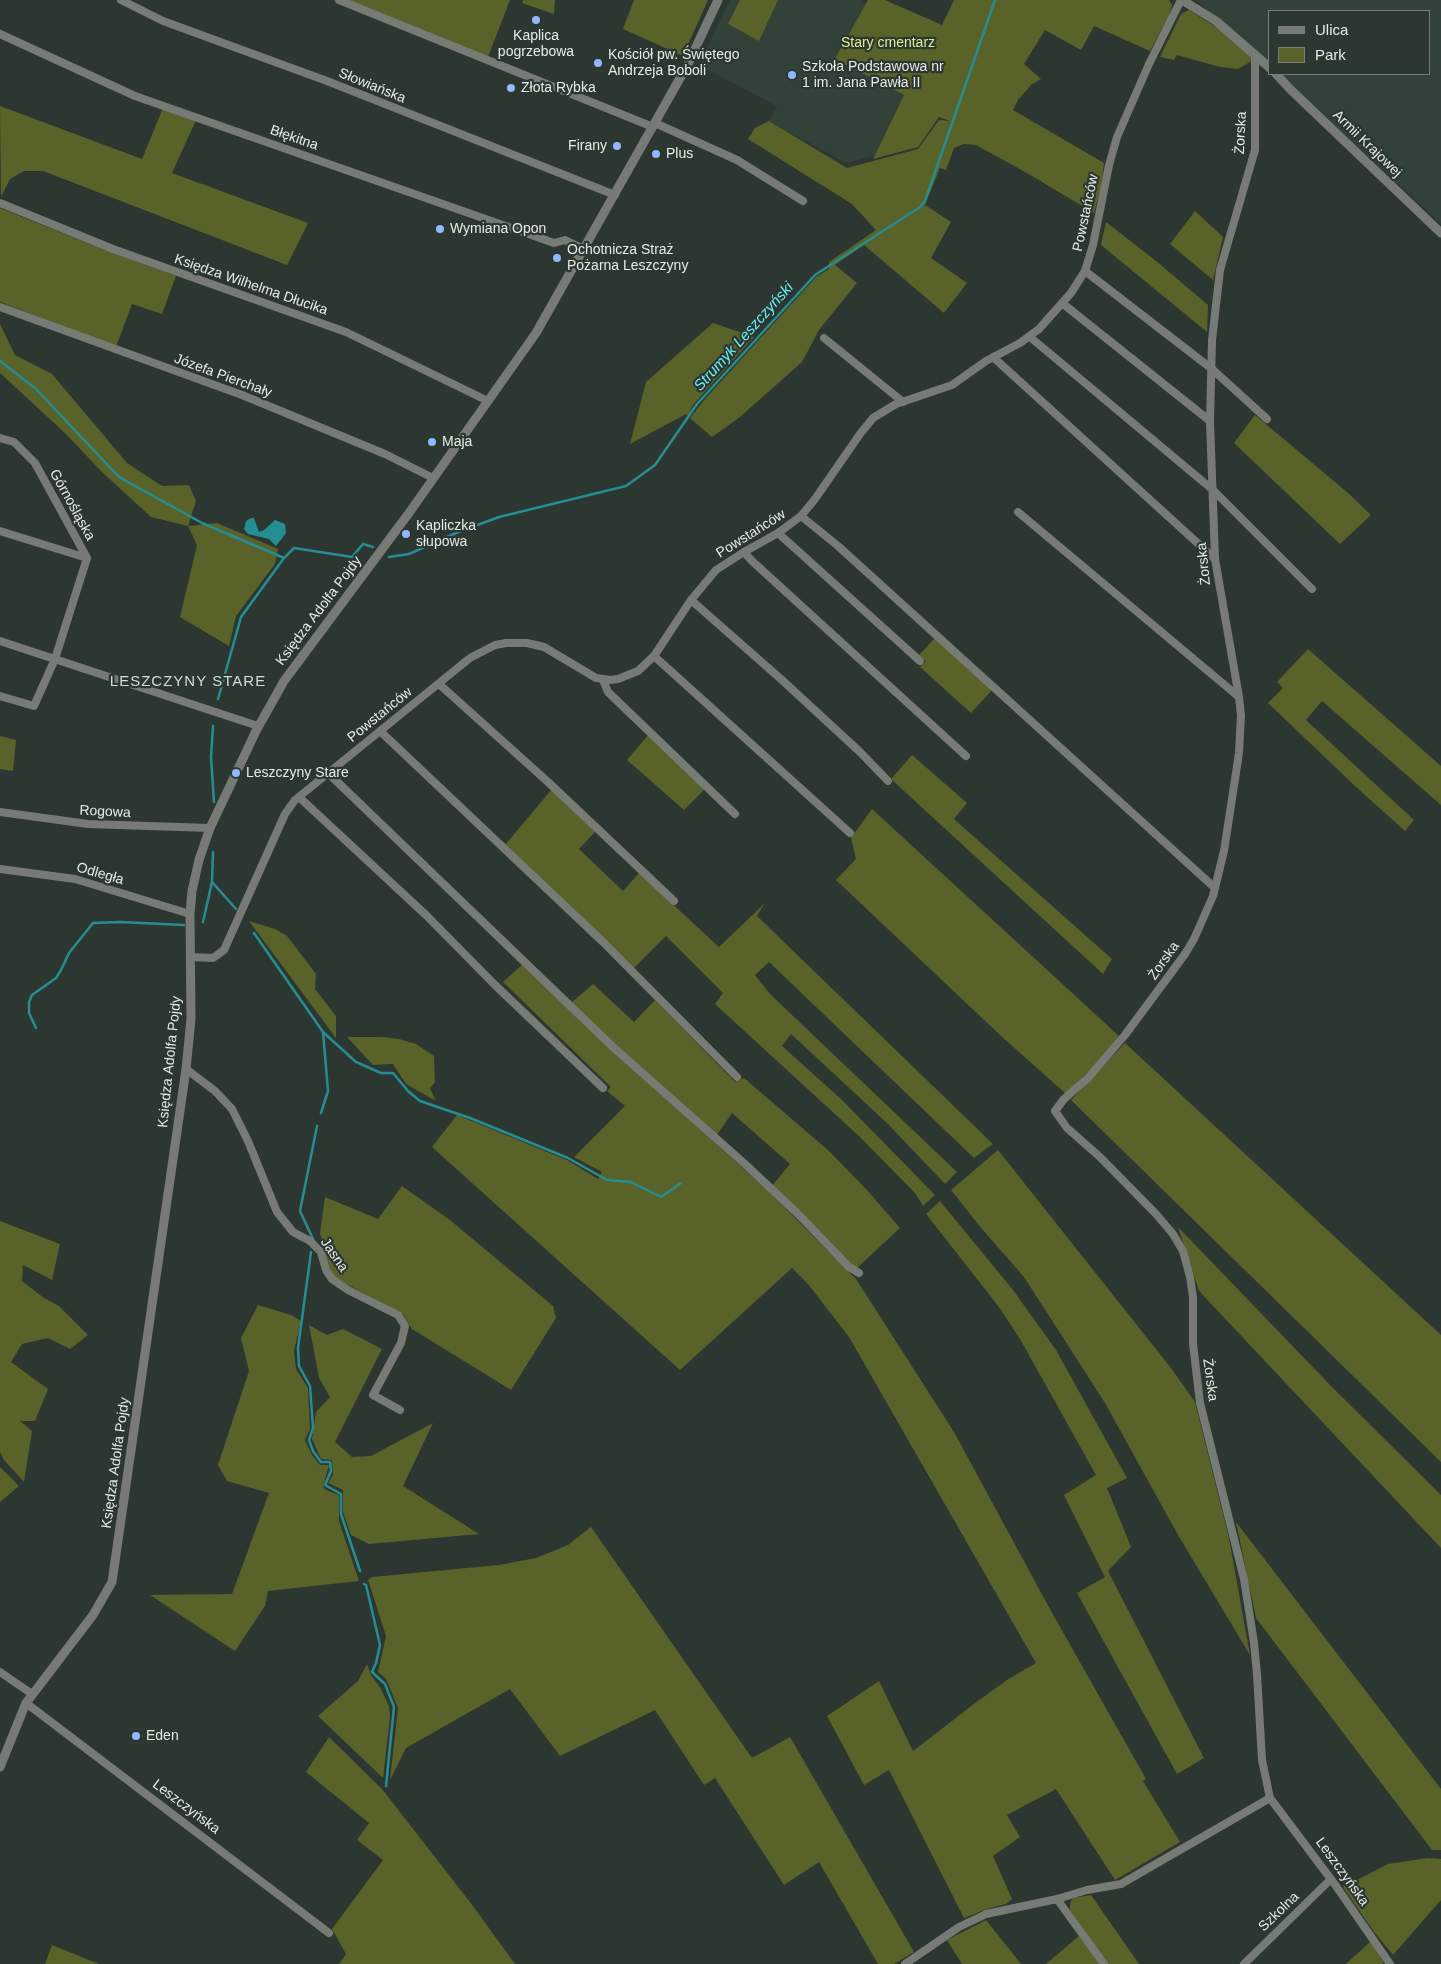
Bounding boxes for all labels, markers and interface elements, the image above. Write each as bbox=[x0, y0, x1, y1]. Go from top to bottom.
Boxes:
legend bbox=[1268, 10, 1431, 75]
marker: Kaplica pogrzebowa bbox=[530, 14, 542, 26]
text: Ulica bbox=[1315, 21, 1348, 38]
place label: Kaplica pogrzebowa bbox=[498, 28, 574, 60]
park label: Stary cmentarz bbox=[841, 35, 935, 51]
text: Park bbox=[1315, 46, 1346, 63]
place label: Kościół pw. Świętego Andrzeja Boboli bbox=[608, 47, 740, 80]
marker: Kościół pw. Świętego Andrzeja Boboli bbox=[592, 57, 604, 69]
place label: Szkoła Podstawowa nr 1 im. Jana Pawła II bbox=[802, 59, 944, 92]
street label: Słowiańska bbox=[336, 65, 408, 107]
marker: Szkoła Podstawowa nr 1 im. Jana Pawła II bbox=[786, 69, 798, 81]
place label: Złota Rybka bbox=[521, 80, 596, 96]
marker: Złota Rybka bbox=[505, 82, 517, 94]
street label: Armii Krajowej bbox=[1329, 107, 1405, 181]
street label: Żorska bbox=[1231, 111, 1251, 155]
street label: Błękitna bbox=[268, 122, 320, 154]
place label: Firany bbox=[568, 138, 607, 154]
marker: Firany bbox=[611, 140, 623, 152]
place label: Plus bbox=[666, 146, 693, 162]
marker: Plus bbox=[650, 148, 662, 160]
street label: Powstańców bbox=[1070, 173, 1102, 253]
place label: Wymiana Opon bbox=[450, 221, 546, 237]
marker: Wymiana Opon bbox=[434, 223, 446, 235]
place label: Ochotnicza Straż Pożarna Leszczyny bbox=[567, 242, 688, 274]
street label: Księdza Wilhelma Dłucika bbox=[172, 251, 330, 319]
marker: Ochotnicza Straż Pożarna Leszczyny bbox=[551, 252, 563, 264]
water label: Strumyk Leszczyński bbox=[690, 279, 798, 395]
street label: Józefa Pierchały bbox=[172, 351, 274, 401]
place label: Maja bbox=[442, 434, 472, 450]
marker: Maja bbox=[426, 436, 438, 448]
street label: Górnośląska bbox=[46, 467, 98, 543]
street label: Powstańców bbox=[713, 506, 789, 562]
place label: Kapliczka słupowa bbox=[416, 518, 476, 550]
marker: Kapliczka słupowa bbox=[400, 528, 412, 540]
street label: Żorska bbox=[1193, 542, 1215, 586]
street label: Księdza Adolfa Pojdy bbox=[272, 553, 366, 669]
district label: LESZCZYNY STARE bbox=[108, 673, 268, 691]
street label: Powstańców bbox=[344, 684, 416, 746]
place label: Leszczyny Stare bbox=[246, 765, 349, 781]
marker: Leszczyny Stare bbox=[230, 767, 242, 779]
street label: Rogowa bbox=[79, 802, 131, 822]
street label: Odległa bbox=[74, 859, 126, 889]
street label: Żorska bbox=[1145, 939, 1183, 983]
street label: Księdza Adolfa Pojdy bbox=[155, 995, 185, 1129]
street label: Jasna bbox=[317, 1235, 351, 1275]
street label: Żorska bbox=[1199, 1358, 1221, 1402]
street label: Księdza Adolfa Pojdy bbox=[98, 1396, 134, 1530]
place label: Eden bbox=[146, 1728, 179, 1744]
marker: Eden bbox=[130, 1730, 142, 1742]
street label: Leszczyńska bbox=[149, 1776, 223, 1838]
street label: Leszczyńska bbox=[1312, 1835, 1372, 1909]
street label: Szkolna bbox=[1255, 1889, 1303, 1935]

